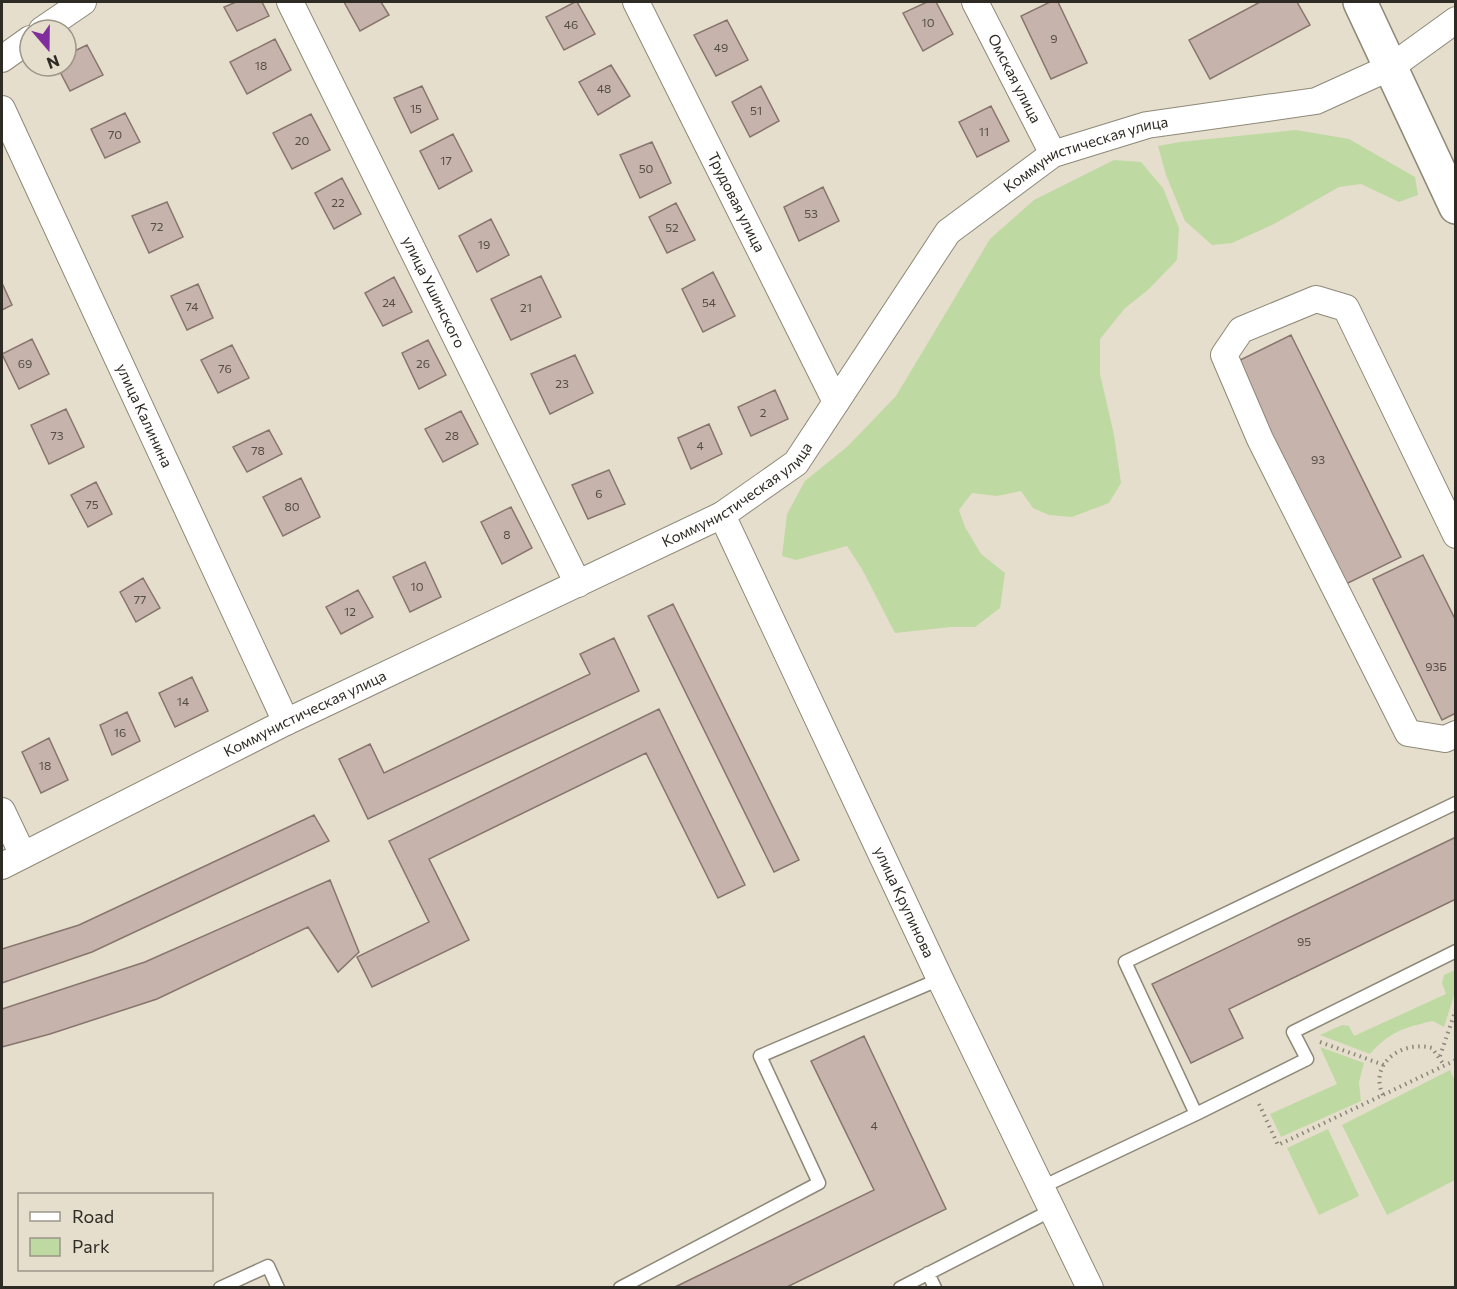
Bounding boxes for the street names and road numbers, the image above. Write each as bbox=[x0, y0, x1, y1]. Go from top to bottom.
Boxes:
street label: Омская улица bbox=[985, 30, 1046, 126]
street label: Коммунистическая улица bbox=[1000, 112, 1169, 196]
street label: Трудовая улица bbox=[705, 149, 770, 255]
street label: улица Ушинского bbox=[399, 233, 470, 351]
street label: улица Калинина bbox=[113, 360, 177, 470]
street label: Коммунистическая улица bbox=[659, 438, 815, 550]
street label: Коммунистическая улица bbox=[220, 666, 389, 760]
street label: улица Крупинова bbox=[871, 843, 939, 960]

